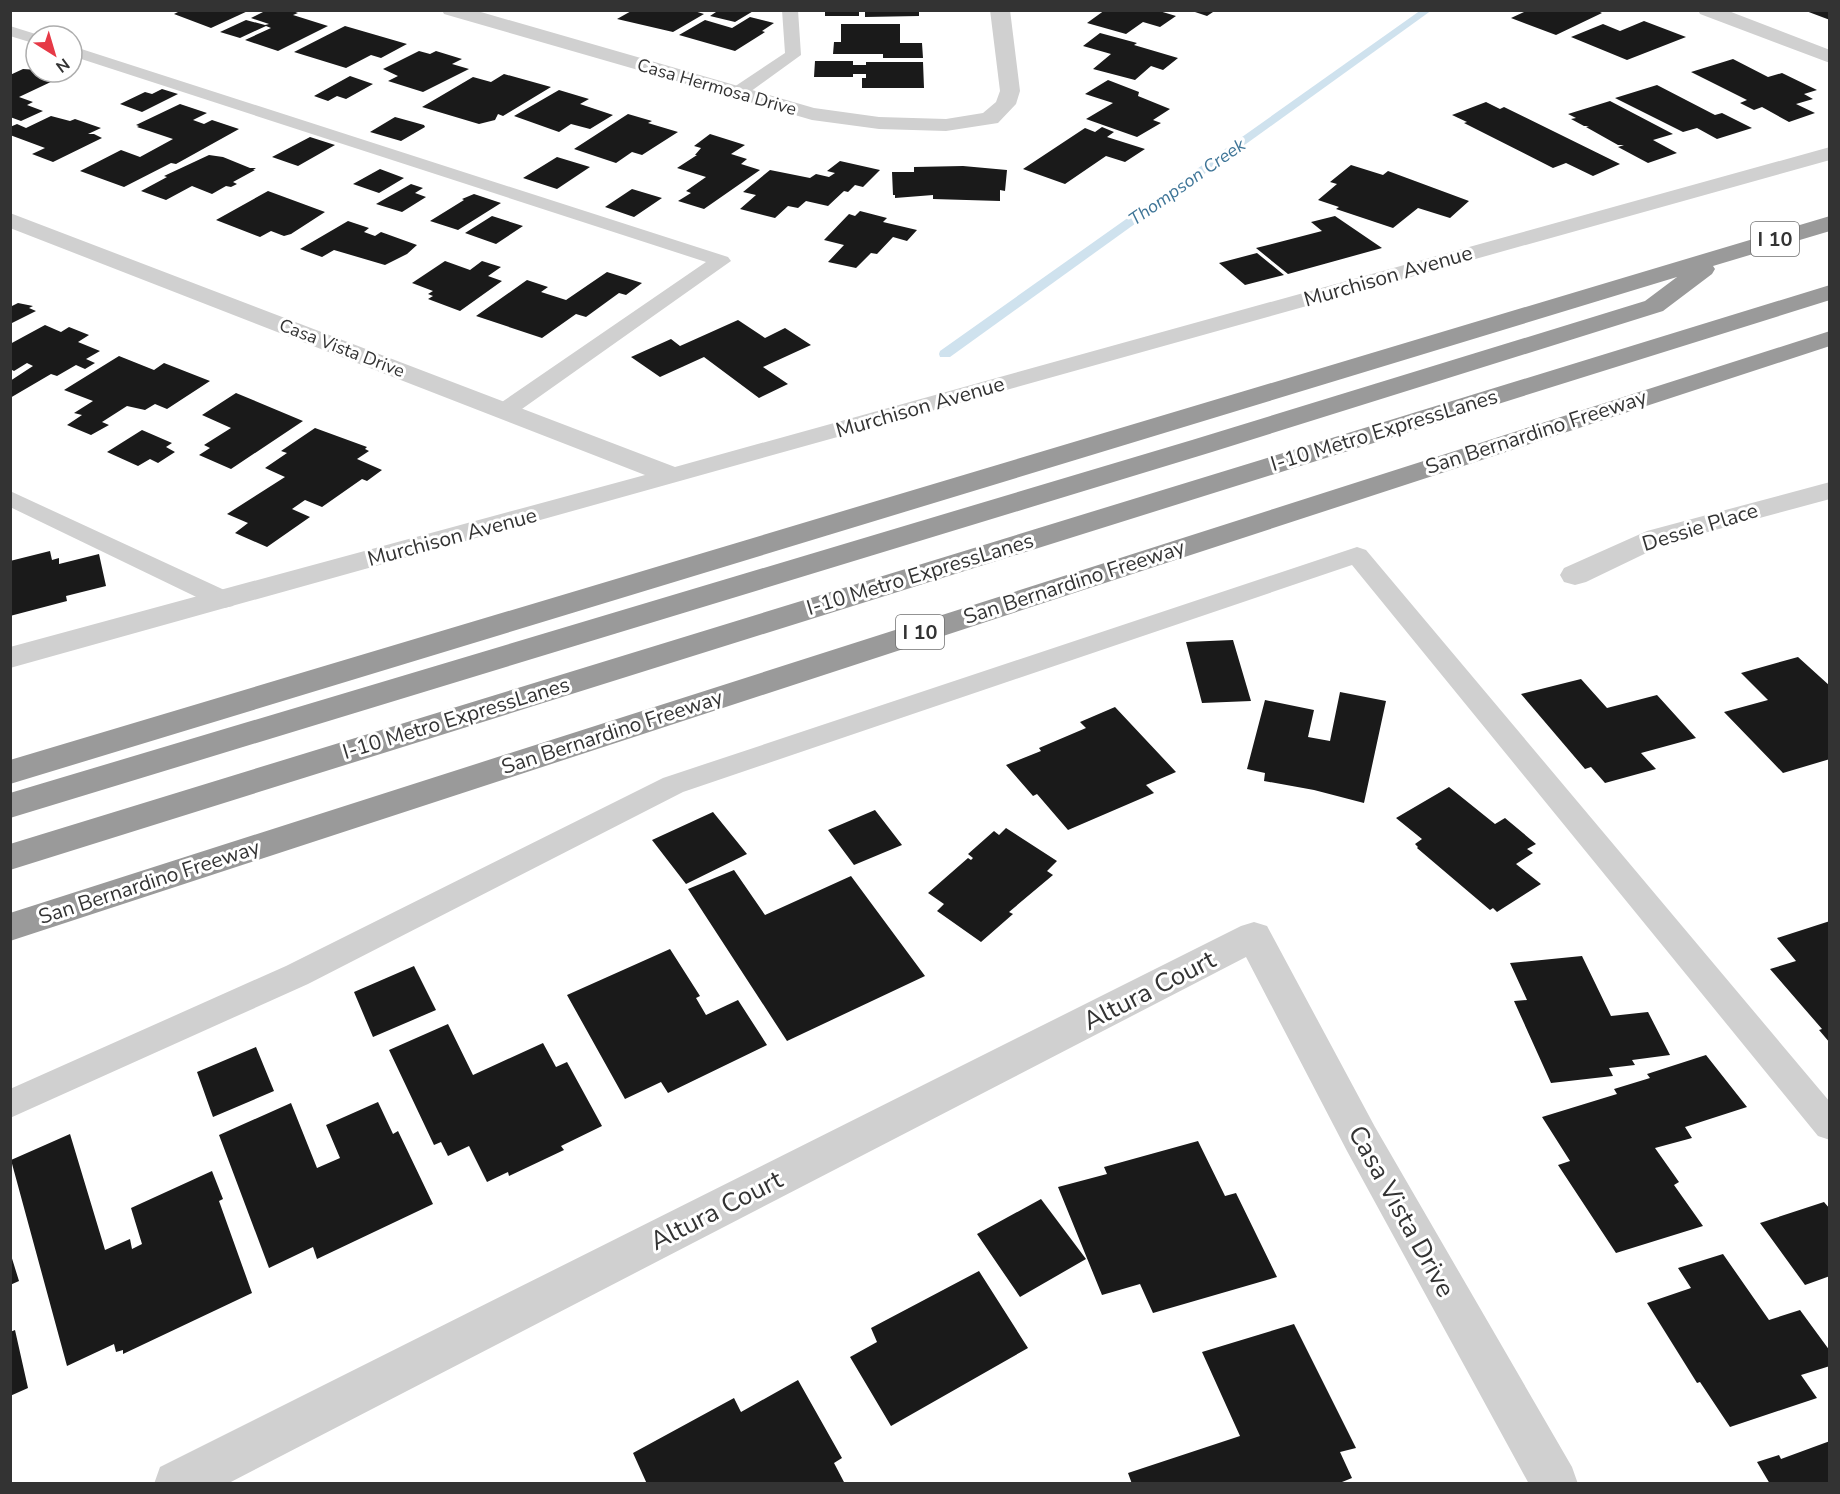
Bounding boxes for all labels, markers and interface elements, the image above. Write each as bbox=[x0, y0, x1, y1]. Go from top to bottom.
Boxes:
north arrow bbox=[24, 24, 84, 84]
text: N bbox=[51, 53, 74, 78]
street label: Casa Hermosa Drive bbox=[634, 53, 800, 121]
water label: Thompson Creek bbox=[1124, 132, 1251, 231]
road number: I 10 bbox=[1751, 222, 1799, 256]
street label: Murchison Avenue bbox=[1300, 239, 1476, 313]
street label: Casa Vista Drive bbox=[276, 313, 408, 383]
street label: Murchison Avenue bbox=[832, 370, 1008, 444]
street label: I-10 Metro ExpressLanes bbox=[1267, 382, 1501, 478]
street label: San Bernardino Freeway bbox=[1422, 383, 1650, 481]
street label: Dessie Place bbox=[1639, 496, 1761, 558]
street label: Murchison Avenue bbox=[364, 501, 540, 573]
street label: I-10 Metro ExpressLanes bbox=[803, 526, 1037, 622]
street label: San Bernardino Freeway bbox=[960, 533, 1188, 631]
road number: I 10 bbox=[896, 615, 944, 649]
street label: I-10 Metro ExpressLanes bbox=[339, 670, 573, 766]
street label: San Bernardino Freeway bbox=[498, 683, 726, 781]
street label: San Bernardino Freeway bbox=[35, 833, 263, 931]
street label: Altura Court bbox=[1077, 942, 1222, 1039]
street label: Casa Vista Drive bbox=[1340, 1119, 1463, 1303]
street label: Altura Court bbox=[644, 1162, 789, 1259]

